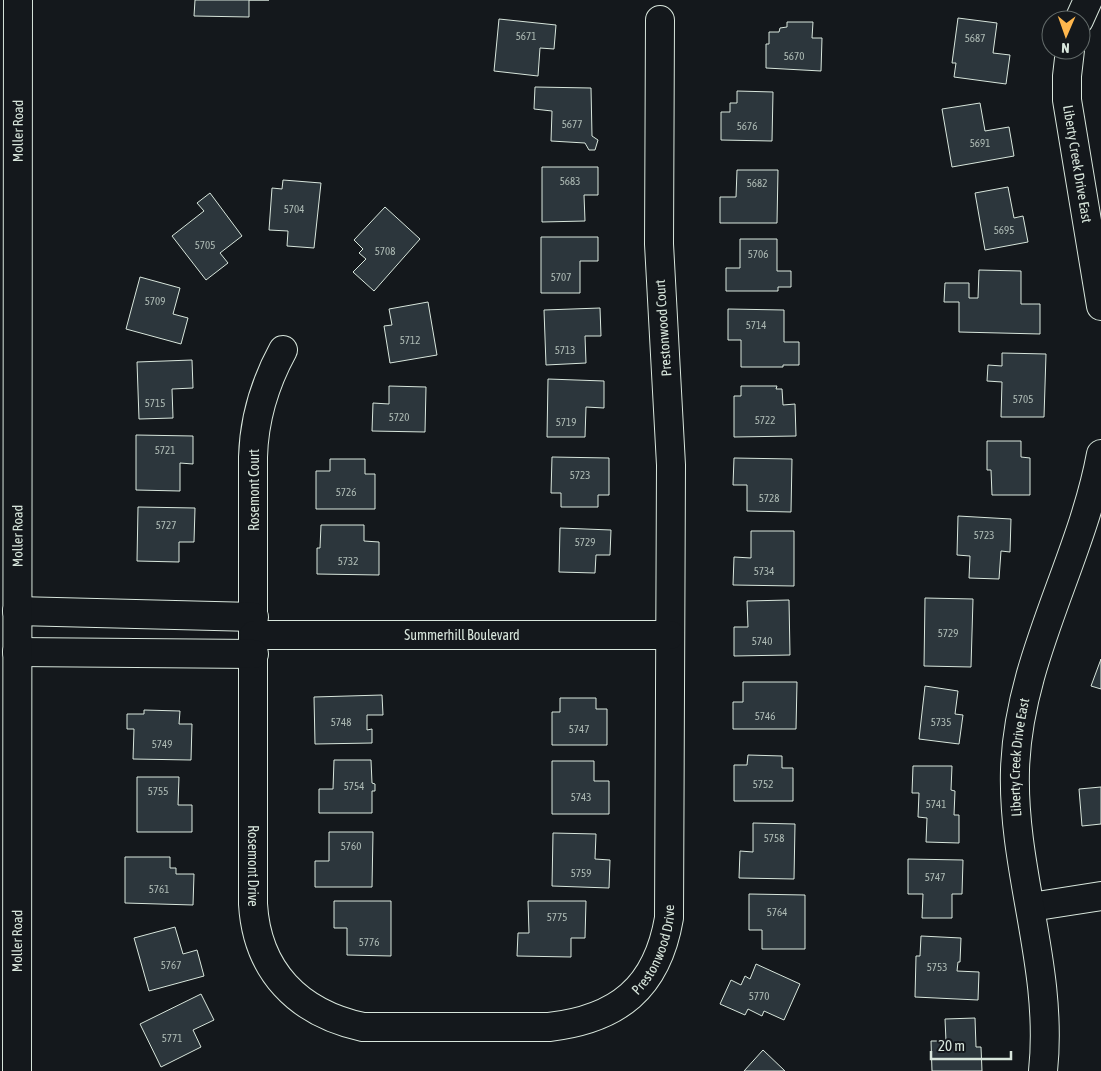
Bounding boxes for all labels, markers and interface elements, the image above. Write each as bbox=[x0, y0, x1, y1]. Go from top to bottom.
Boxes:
north arrow bbox=[1041, 10, 1091, 60]
house number: 5671 bbox=[516, 30, 536, 42]
house number: 5687 bbox=[965, 32, 985, 44]
text: N bbox=[1061, 40, 1070, 56]
house number: 5670 bbox=[784, 50, 804, 62]
street label: Moller Road bbox=[10, 100, 26, 162]
street label: Liberty Creek Drive East bbox=[1060, 104, 1095, 224]
house number: 5677 bbox=[562, 118, 582, 130]
house number: 5676 bbox=[737, 120, 757, 132]
house number: 5691 bbox=[970, 137, 990, 149]
house number: 5683 bbox=[560, 175, 580, 187]
house number: 5682 bbox=[747, 177, 767, 189]
house number: 5704 bbox=[284, 203, 304, 215]
house number: 5695 bbox=[994, 224, 1014, 236]
house number: 5705 bbox=[195, 239, 215, 251]
house number: 5708 bbox=[375, 245, 395, 257]
house number: 5706 bbox=[748, 248, 768, 260]
house number: 5707 bbox=[551, 271, 571, 283]
street label: Prestonwood Court bbox=[652, 279, 674, 377]
house number: 5709 bbox=[145, 295, 165, 307]
house number: 5714 bbox=[746, 319, 766, 331]
house number: 5712 bbox=[400, 334, 420, 346]
house number: 5713 bbox=[555, 344, 575, 356]
house number: 5705 bbox=[1013, 393, 1033, 405]
house number: 5715 bbox=[145, 397, 165, 409]
house number: 5720 bbox=[389, 411, 409, 423]
house number: 5722 bbox=[755, 414, 775, 426]
house number: 5719 bbox=[556, 416, 576, 428]
house number: 5721 bbox=[155, 444, 175, 456]
street label: Rosemont Court bbox=[246, 449, 262, 531]
house number: 5723 bbox=[570, 469, 590, 481]
house number: 5726 bbox=[336, 486, 356, 498]
house number: 5728 bbox=[759, 492, 779, 504]
street label: Moller Road bbox=[9, 505, 26, 567]
house number: 5727 bbox=[156, 519, 176, 531]
house number: 5723 bbox=[974, 529, 994, 541]
house number: 5729 bbox=[575, 536, 595, 548]
house number: 5732 bbox=[338, 555, 358, 567]
house number: 5734 bbox=[754, 565, 774, 577]
street label: Summerhill Boulevard bbox=[404, 627, 520, 643]
house number: 5729 bbox=[938, 627, 958, 639]
house number: 5740 bbox=[752, 635, 772, 647]
street label: Liberty Creek Drive East bbox=[1007, 697, 1032, 817]
house number: 5746 bbox=[755, 710, 775, 722]
house number: 5748 bbox=[331, 716, 351, 728]
house number: 5735 bbox=[931, 716, 951, 728]
house number: 5747 bbox=[569, 723, 589, 735]
house number: 5749 bbox=[152, 738, 172, 750]
house number: 5752 bbox=[753, 778, 773, 790]
house number: 5754 bbox=[344, 780, 364, 792]
house number: 5755 bbox=[148, 785, 168, 797]
house number: 5743 bbox=[571, 791, 591, 803]
house number: 5741 bbox=[926, 798, 946, 810]
street label: Rosemont Drive bbox=[245, 825, 261, 907]
house number: 5758 bbox=[764, 832, 784, 844]
house number: 5760 bbox=[341, 840, 361, 852]
house number: 5759 bbox=[571, 867, 591, 879]
house number: 5747 bbox=[925, 871, 945, 883]
house number: 5761 bbox=[149, 883, 169, 895]
street label: Prestonwood Drive bbox=[628, 905, 677, 998]
house number: 5764 bbox=[767, 906, 787, 918]
street label: Moller Road bbox=[9, 910, 25, 972]
house number: 5775 bbox=[547, 911, 567, 923]
house number: 5776 bbox=[359, 936, 379, 948]
house number: 5767 bbox=[161, 959, 181, 971]
house number: 5753 bbox=[927, 961, 947, 973]
house number: 5770 bbox=[749, 990, 769, 1002]
scale bar bbox=[931, 1028, 1011, 1060]
house number: 5771 bbox=[162, 1032, 182, 1044]
text: 20 m bbox=[938, 1037, 965, 1054]

